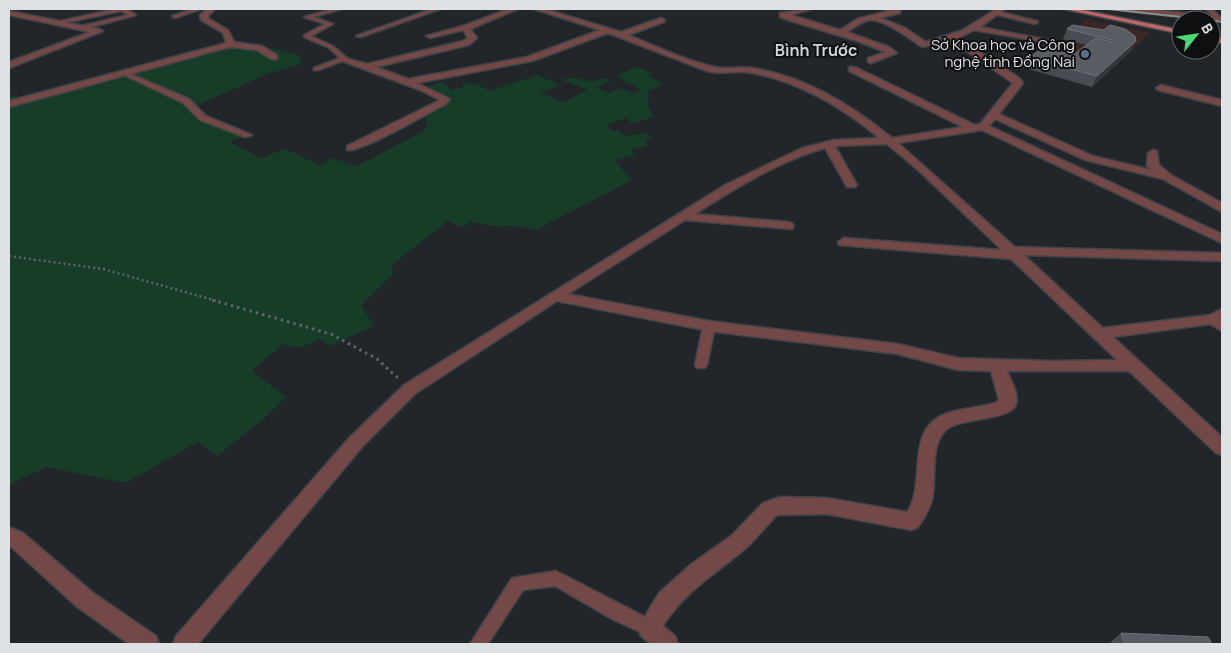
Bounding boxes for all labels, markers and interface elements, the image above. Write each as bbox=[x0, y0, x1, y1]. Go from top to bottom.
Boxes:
north arrow bbox=[1171, 10, 1221, 60]
text: B bbox=[1197, 20, 1218, 37]
place label: Sở Khoa học và Công nghệ tỉnh Đồng Nai bbox=[931, 34, 1075, 72]
district label: Bình Trước bbox=[775, 39, 857, 61]
marker: Sở Khoa học và Công nghệ tỉnh Đồng Nai bbox=[1079, 48, 1091, 60]

